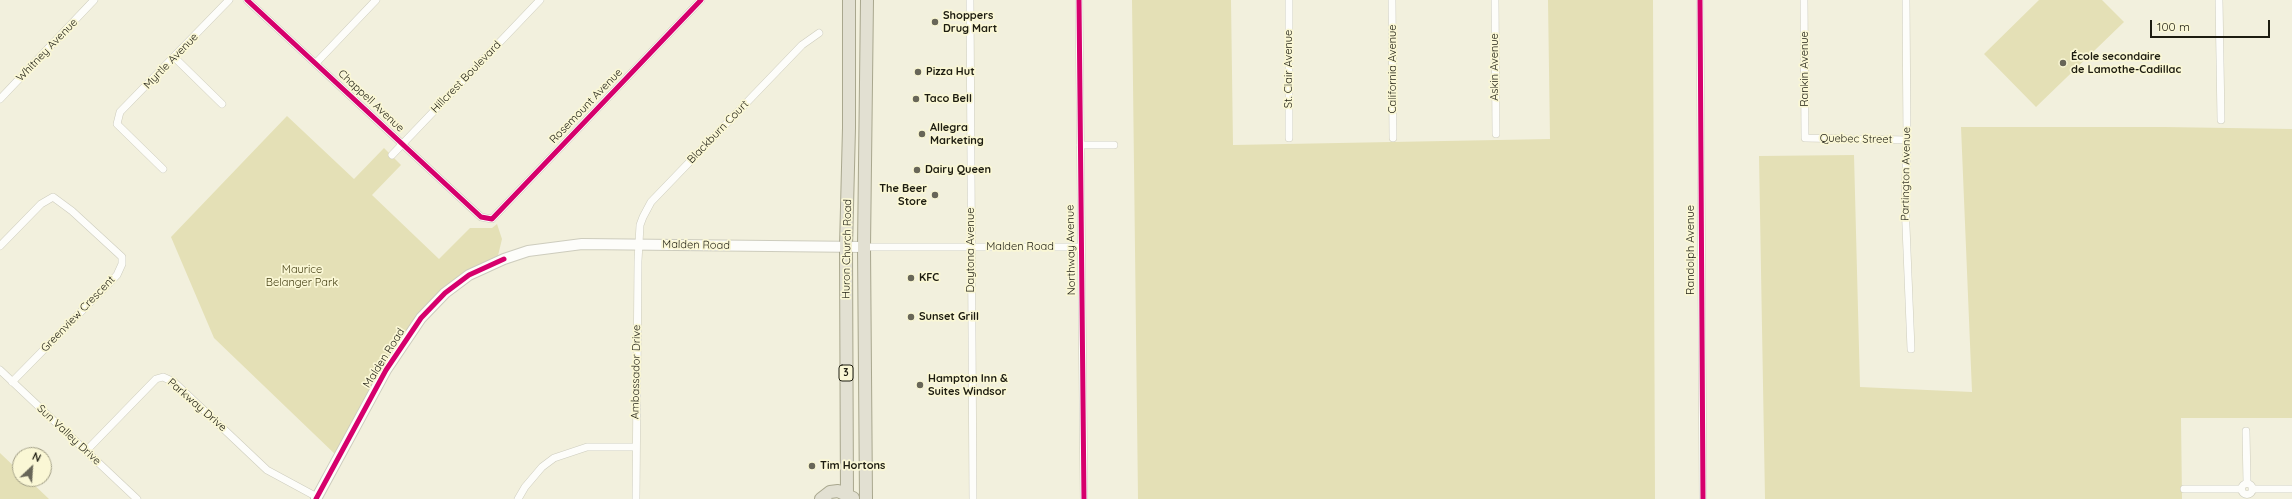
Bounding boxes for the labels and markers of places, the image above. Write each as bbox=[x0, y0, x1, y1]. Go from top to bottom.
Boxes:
place label: Shoppers Drug Mart bbox=[943, 9, 997, 35]
marker: Shoppers Drug Mart bbox=[930, 17, 940, 27]
place label: École secondaire de Lamothe-Cadillac bbox=[2071, 50, 2181, 76]
marker: École secondaire de Lamothe-Cadillac bbox=[2058, 58, 2068, 68]
place label: Pizza Hut bbox=[926, 65, 975, 79]
marker: Pizza Hut bbox=[913, 67, 923, 77]
place label: Taco Bell bbox=[924, 92, 972, 106]
marker: Taco Bell bbox=[911, 94, 921, 104]
place label: Allegra Marketing bbox=[930, 121, 984, 147]
marker: Allegra Marketing bbox=[917, 129, 927, 139]
place label: Dairy Queen bbox=[925, 163, 991, 177]
marker: Dairy Queen bbox=[912, 165, 922, 175]
place label: The Beer Store bbox=[879, 182, 927, 208]
marker: The Beer Store bbox=[930, 190, 940, 200]
place label: KFC bbox=[919, 271, 939, 285]
marker: KFC bbox=[906, 273, 916, 283]
place label: Sunset Grill bbox=[919, 310, 979, 324]
marker: Sunset Grill bbox=[906, 312, 916, 322]
place label: Hampton Inn & Suites Windsor bbox=[928, 372, 1008, 398]
marker: Hampton Inn & Suites Windsor bbox=[915, 380, 925, 390]
place label: Tim Hortons bbox=[820, 459, 885, 473]
marker: Tim Hortons bbox=[807, 461, 817, 471]

